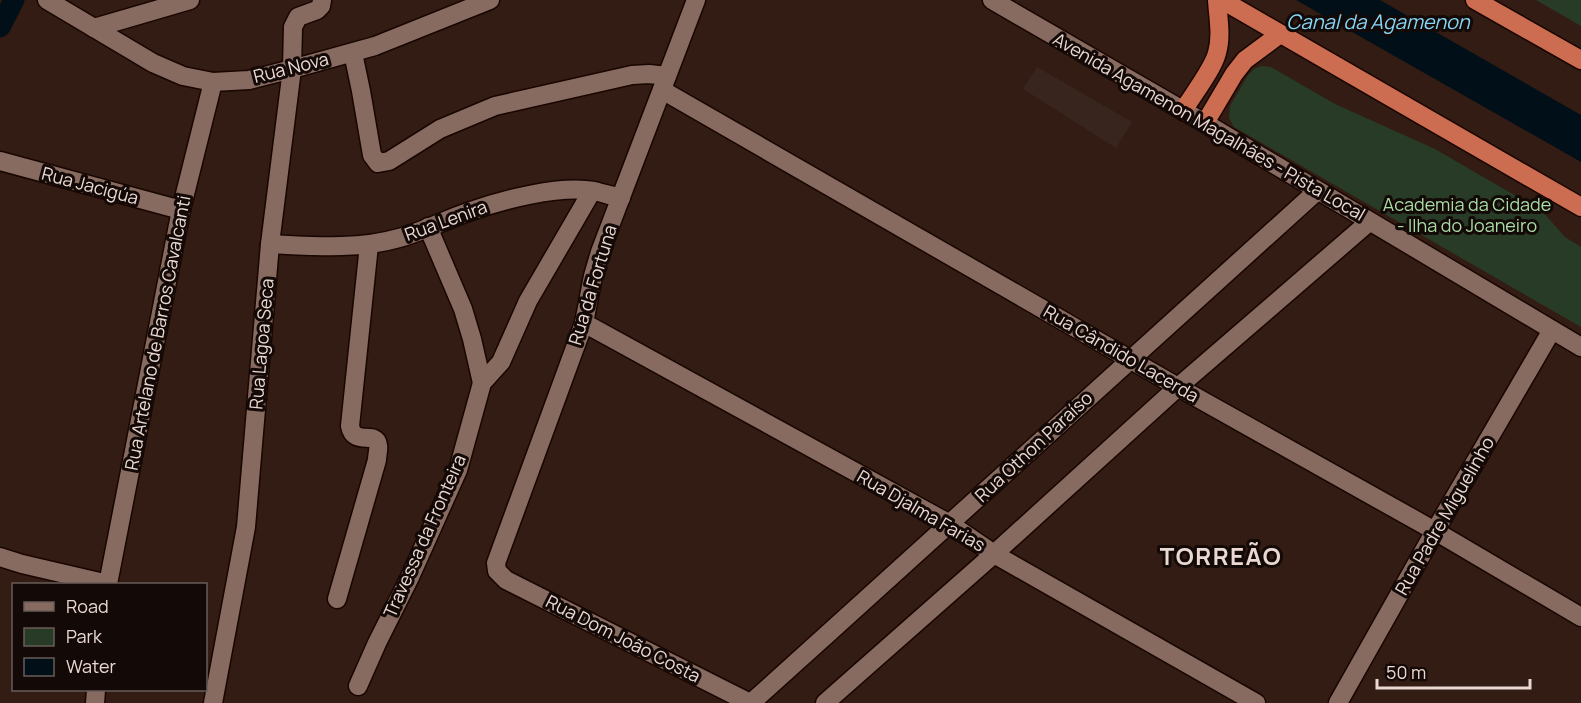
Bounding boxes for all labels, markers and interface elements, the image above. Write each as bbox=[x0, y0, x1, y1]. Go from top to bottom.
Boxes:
water label: Canal da Agamenon bbox=[1286, 8, 1471, 35]
street label: Avenida Agamenon Magalhães - Pista Local bbox=[1049, 27, 1370, 226]
street label: Rua Nova bbox=[251, 46, 331, 88]
street label: Rua Jacigúa bbox=[39, 161, 141, 209]
park label: Academia da Cidade - Ilha do Joaneiro bbox=[1383, 192, 1551, 237]
street label: Rua Artelano de Barros Cavalcanti bbox=[119, 193, 195, 472]
street label: Rua Lenira bbox=[401, 194, 490, 246]
street label: Rua da Fortuna bbox=[562, 222, 622, 348]
street label: Rua Lagoa Seca bbox=[243, 277, 279, 410]
street label: Rua Cândido Lacerda bbox=[1040, 299, 1203, 407]
street label: Rua Othon Paraíso bbox=[969, 386, 1097, 507]
street label: Rua Padre Miguelinho bbox=[1389, 432, 1499, 599]
street label: Travessa da Fronteira bbox=[377, 450, 471, 621]
street label: Rua Djalma Farias bbox=[853, 464, 990, 557]
district label: TORREÃO bbox=[1160, 539, 1282, 572]
legend bbox=[12, 583, 207, 691]
street label: Rua Dom João Costa bbox=[542, 589, 705, 688]
text: Road bbox=[66, 594, 109, 618]
text: Park bbox=[66, 624, 103, 648]
scale bar bbox=[1377, 652, 1530, 690]
text: Water bbox=[66, 654, 116, 678]
text: 50 m bbox=[1386, 660, 1426, 684]

